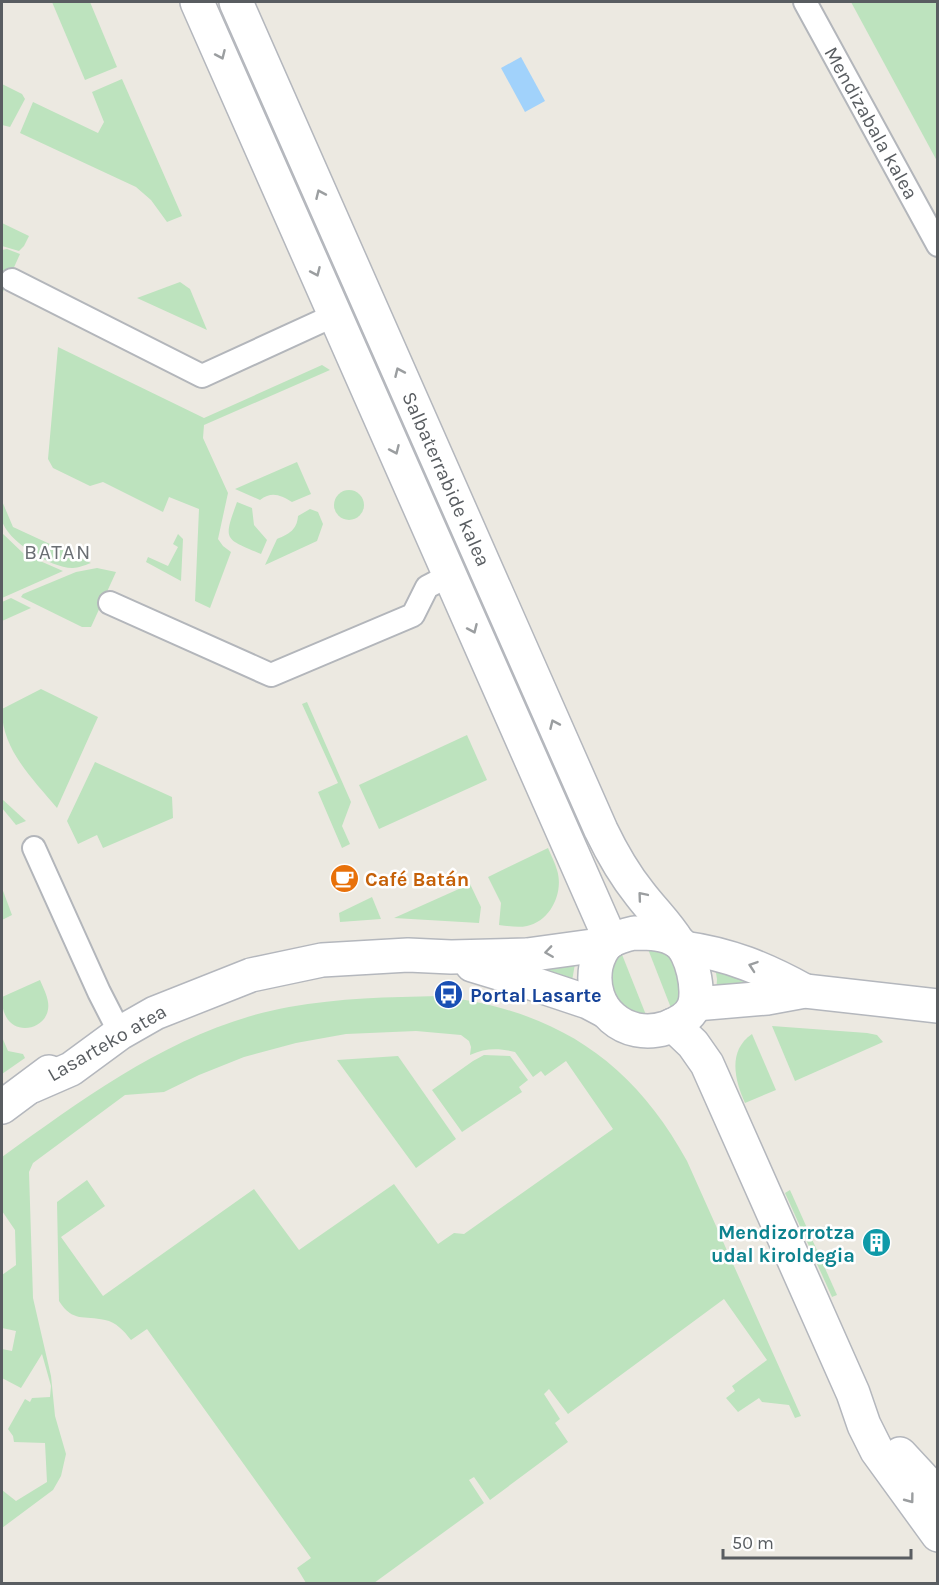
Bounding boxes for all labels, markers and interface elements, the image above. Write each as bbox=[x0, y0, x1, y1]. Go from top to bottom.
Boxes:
street label: Mendizabala kalea bbox=[819, 43, 923, 203]
one-way arrow bbox=[213, 49, 225, 60]
one-way arrow bbox=[316, 189, 328, 200]
one-way arrow bbox=[309, 266, 321, 277]
one-way arrow bbox=[394, 367, 406, 378]
street label: Salbaterrabide kalea bbox=[397, 388, 495, 570]
one-way arrow bbox=[388, 444, 400, 455]
district label: BATAN bbox=[24, 540, 92, 564]
one-way arrow bbox=[466, 622, 478, 633]
one-way arrow bbox=[549, 719, 561, 730]
cafe icon: Café Batán bbox=[328, 863, 360, 895]
place label: Café Batán bbox=[365, 868, 469, 891]
one-way arrow bbox=[638, 892, 649, 903]
one-way arrow bbox=[544, 945, 553, 957]
one-way arrow bbox=[748, 960, 759, 973]
bus stop icon: Portal Lasarte bbox=[433, 979, 465, 1011]
place label: Portal Lasarte bbox=[470, 984, 602, 1007]
street label: Lasarteko atea bbox=[43, 1000, 171, 1086]
place label: Mendizorrotza udal kiroldegia bbox=[711, 1221, 855, 1267]
building icon: Mendizorrotza udal kiroldegia bbox=[860, 1227, 892, 1259]
one-way arrow bbox=[903, 1493, 914, 1504]
scale bar bbox=[723, 1522, 910, 1560]
text: 50 m bbox=[732, 1532, 774, 1554]

